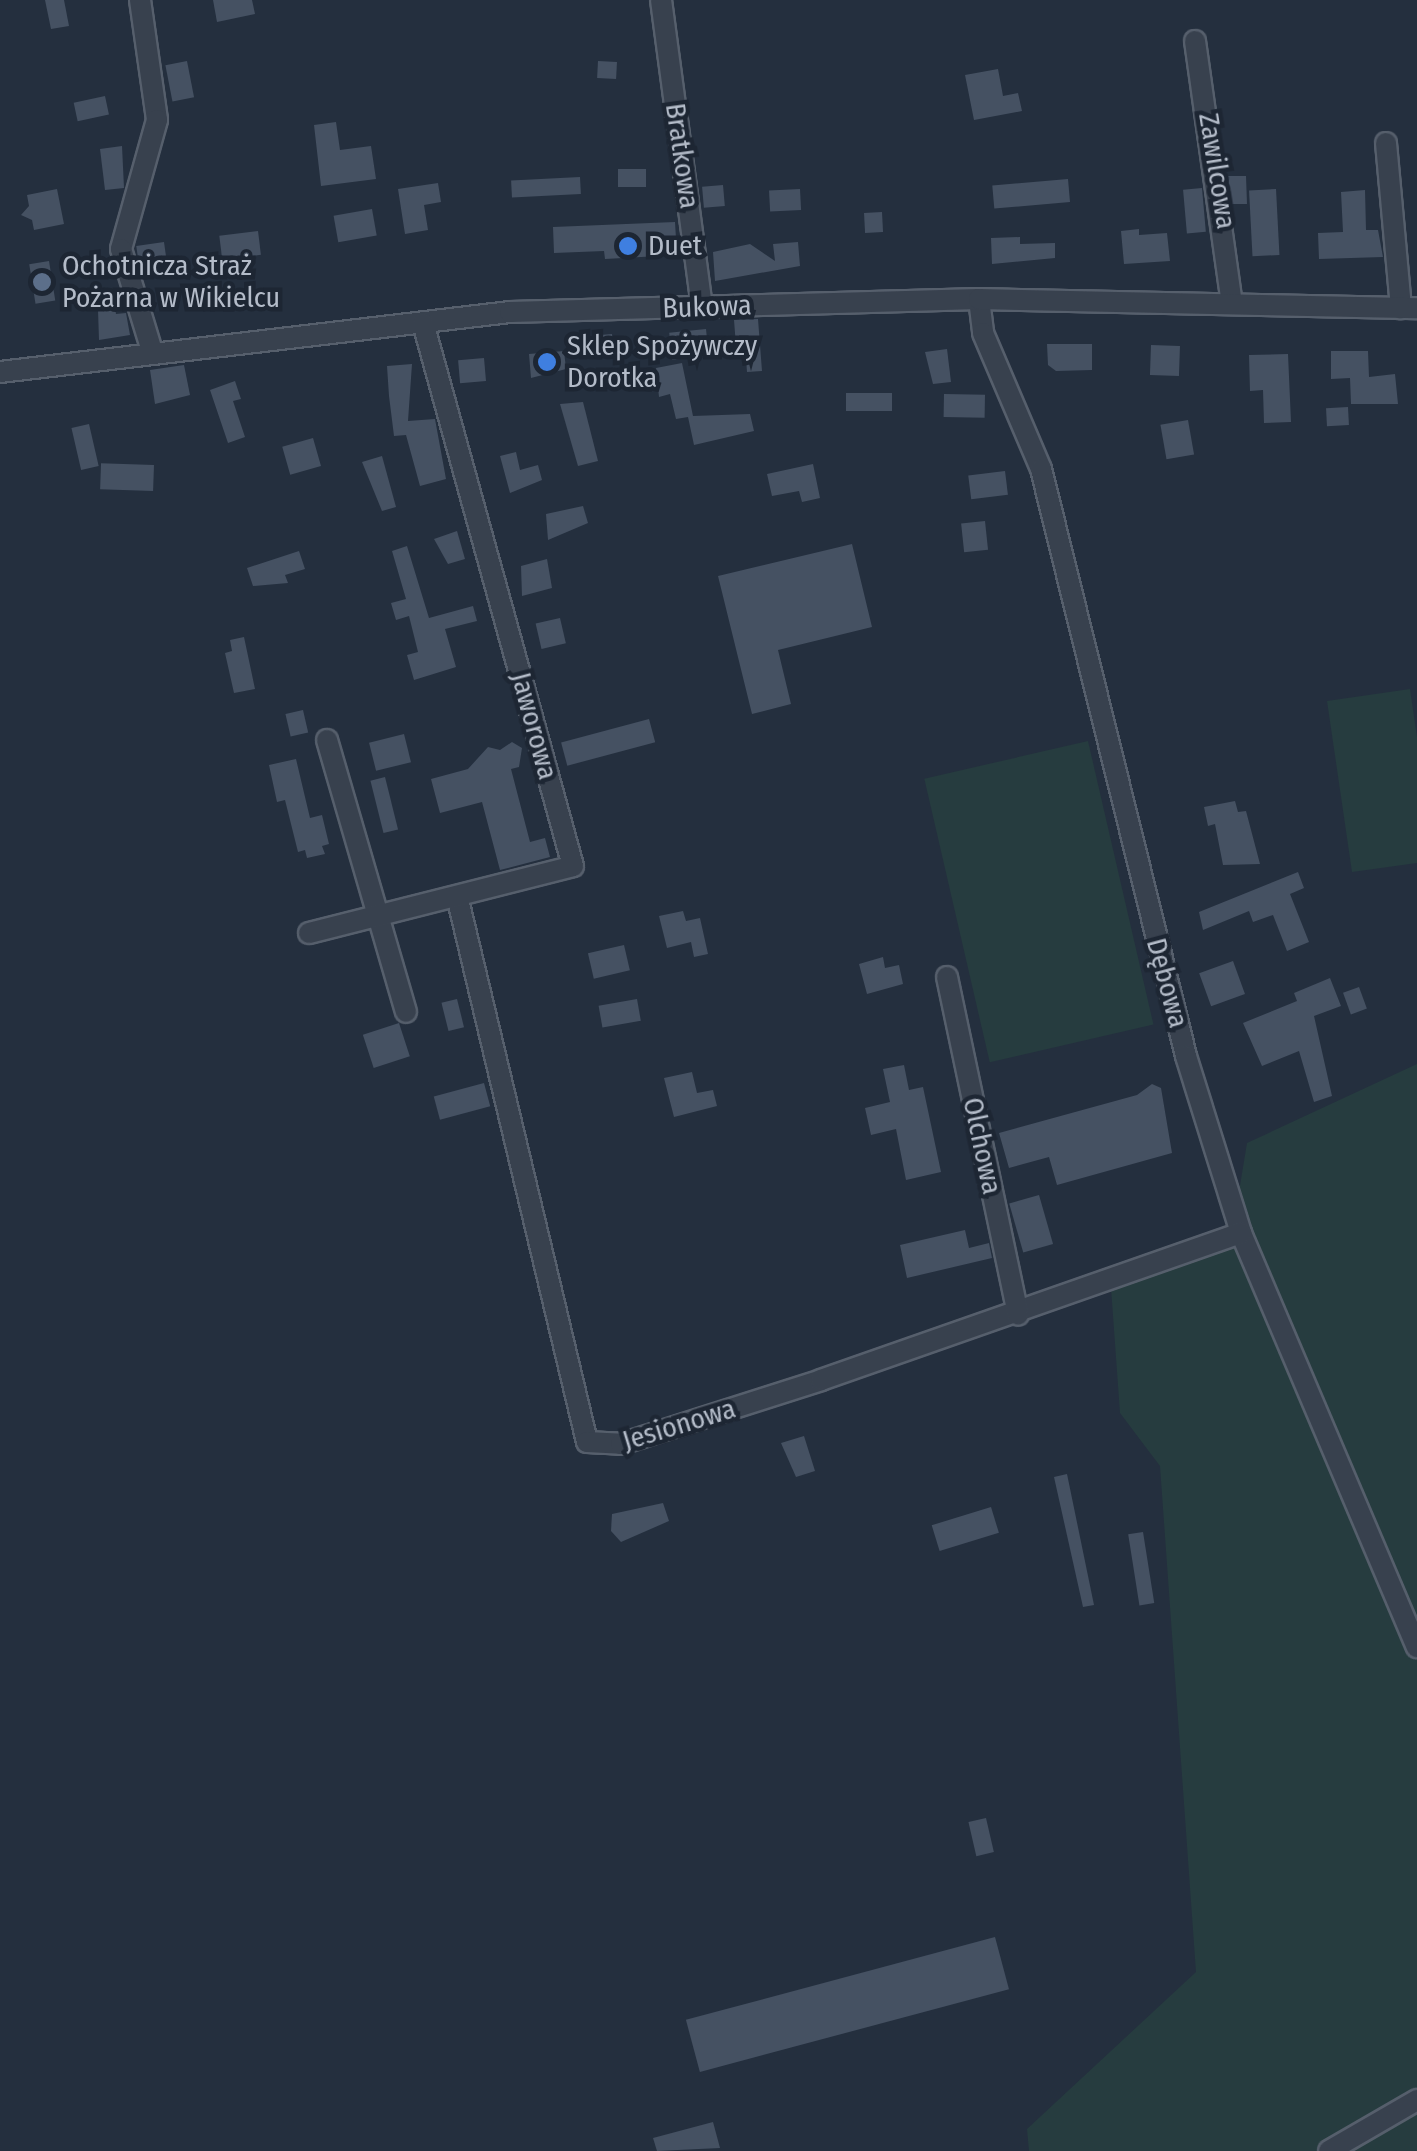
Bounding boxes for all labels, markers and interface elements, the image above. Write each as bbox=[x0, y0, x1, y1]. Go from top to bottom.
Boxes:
street label: Bratkowa bbox=[658, 101, 706, 211]
street label: Zawilcowa bbox=[1191, 111, 1243, 231]
place label: Duet bbox=[648, 229, 702, 263]
marker: Duet bbox=[617, 235, 639, 257]
place label: Ochotnicza Straż Pożarna w Wikielcu bbox=[62, 249, 280, 315]
marker: Ochotnicza Straż Pożarna w Wikielcu bbox=[31, 271, 53, 293]
street label: Bukowa bbox=[662, 289, 752, 325]
place label: Sklep Spożywczy Dorotka bbox=[567, 329, 757, 395]
marker: Sklep Spożywczy Dorotka bbox=[536, 351, 558, 373]
street label: Jaworowa bbox=[504, 669, 564, 783]
street label: Dębowa bbox=[1139, 934, 1195, 1032]
street label: Olchowa bbox=[955, 1095, 1009, 1197]
street label: Jesionowa bbox=[618, 1392, 740, 1458]

